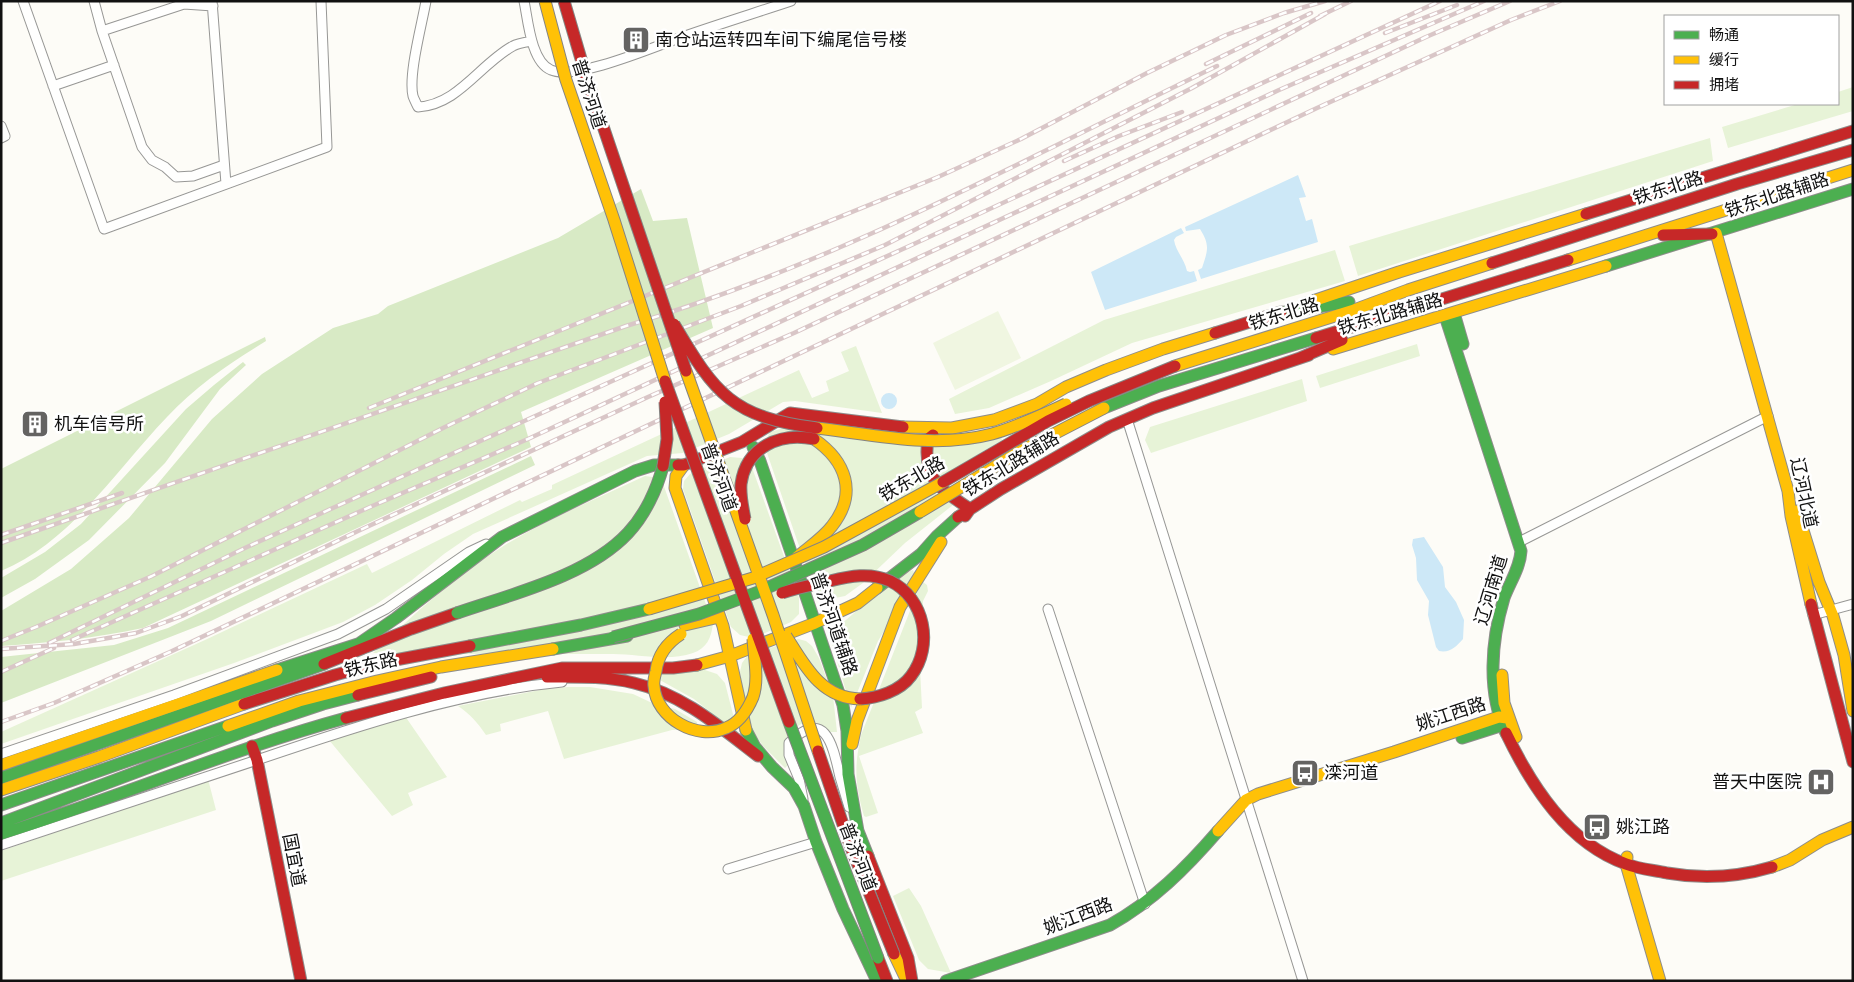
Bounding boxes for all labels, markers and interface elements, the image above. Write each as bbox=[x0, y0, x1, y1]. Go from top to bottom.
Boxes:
legend bbox=[1664, 15, 1839, 105]
text: 畅通 bbox=[1709, 24, 1739, 47]
building icon: 南仓站运转四车间下编尾信号楼 bbox=[621, 25, 651, 55]
place label: 南仓站运转四车间下编尾信号楼 bbox=[655, 27, 907, 54]
text: 缓行 bbox=[1709, 49, 1739, 72]
street label: 普济河道 bbox=[565, 56, 612, 133]
text: 拥堵 bbox=[1709, 74, 1739, 97]
street label: 铁东北路 bbox=[1630, 165, 1707, 212]
street label: 铁东北路辅路 bbox=[1722, 166, 1833, 225]
street label: 铁东北路辅路 bbox=[1335, 287, 1446, 342]
street label: 铁东北路 bbox=[1246, 291, 1323, 338]
building icon: 机车信号所 bbox=[20, 409, 50, 439]
place label: 机车信号所 bbox=[54, 411, 144, 438]
street label: 铁东北路辅路 bbox=[958, 425, 1064, 504]
street label: 普济河道 bbox=[694, 439, 744, 516]
street label: 铁东北路 bbox=[874, 450, 950, 509]
street label: 辽河北道 bbox=[1783, 455, 1824, 531]
street label: 辽河南道 bbox=[1468, 552, 1515, 629]
street label: 普济河道辅路 bbox=[803, 569, 864, 680]
street label: 铁东路 bbox=[342, 646, 400, 685]
street label: 姚江西路 bbox=[1413, 691, 1490, 738]
bus stop icon: 滦河道 bbox=[1290, 758, 1320, 788]
place label: 滦河道 bbox=[1324, 760, 1378, 787]
hospital icon: 普天中医院 bbox=[1806, 767, 1836, 797]
place label: 普天中医院 bbox=[1712, 769, 1802, 796]
bus stop icon: 姚江路 bbox=[1582, 812, 1612, 842]
place label: 姚江路 bbox=[1616, 814, 1670, 841]
street label: 普济河道 bbox=[832, 819, 883, 896]
street label: 国宜道 bbox=[275, 831, 312, 889]
street label: 姚江西路 bbox=[1040, 891, 1117, 942]

